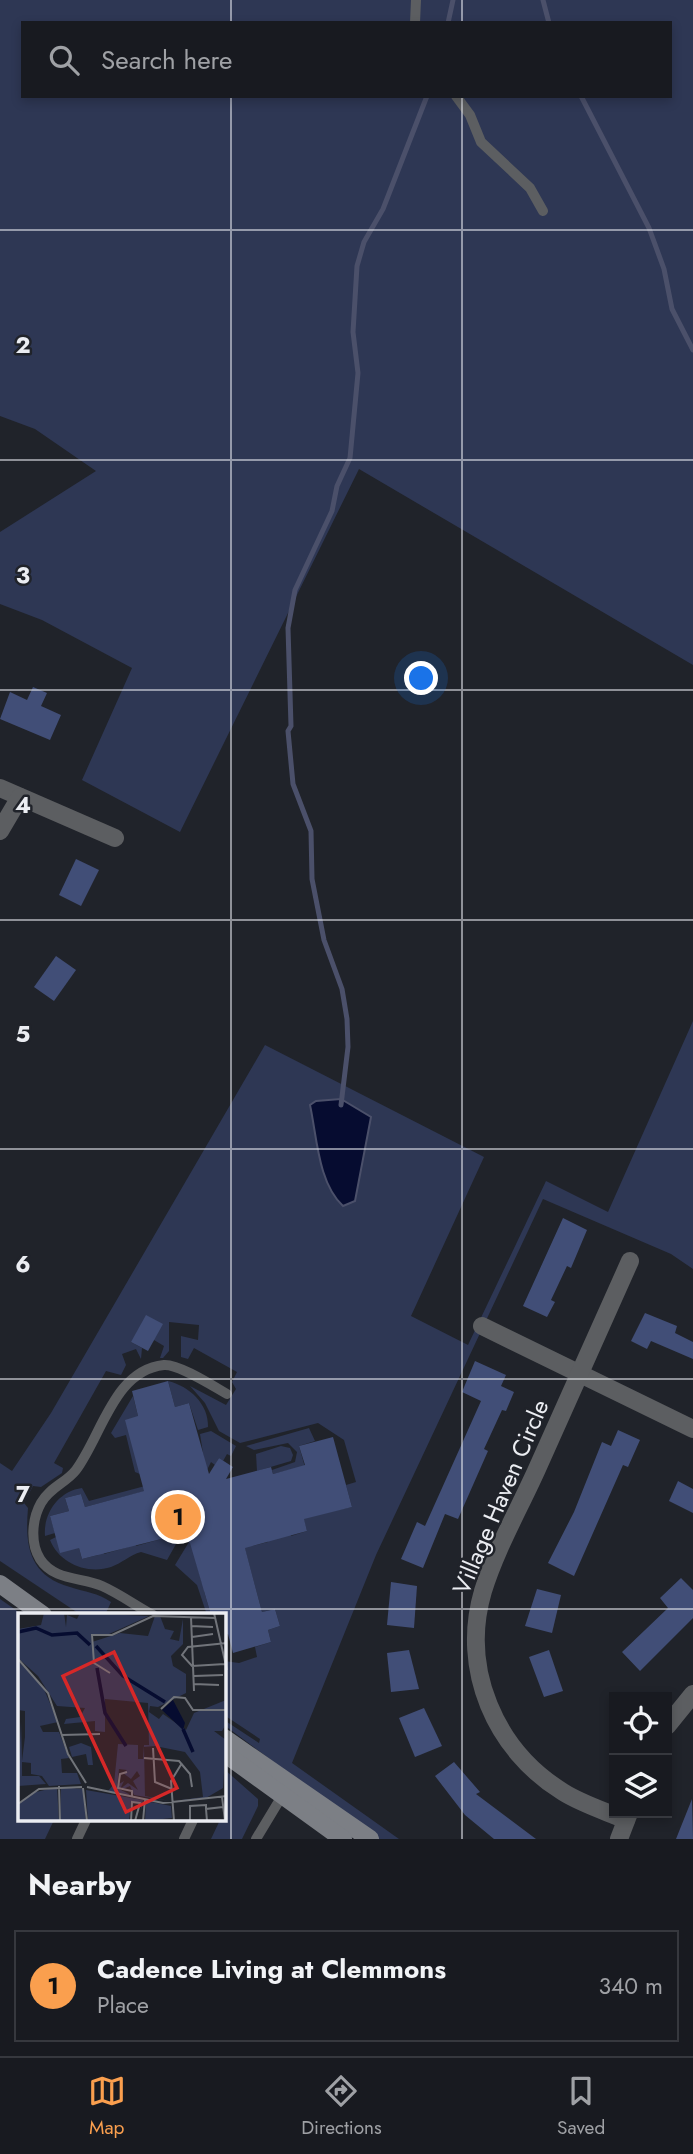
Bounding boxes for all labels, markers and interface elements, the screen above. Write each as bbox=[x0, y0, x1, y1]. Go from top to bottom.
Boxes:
search box bbox=[21, 21, 672, 98]
icon: search bbox=[45, 41, 83, 79]
text: Search here bbox=[101, 41, 233, 79]
text: 2 bbox=[15, 328, 31, 362]
text: 3 bbox=[16, 558, 30, 592]
your location bbox=[404, 661, 438, 695]
text: 4 bbox=[15, 788, 31, 822]
text: 5 bbox=[16, 1017, 30, 1051]
text: 6 bbox=[15, 1247, 31, 1281]
street label: Village Haven Circle bbox=[444, 1394, 557, 1600]
text: 7 bbox=[16, 1477, 30, 1511]
pin: 1 bbox=[155, 1491, 201, 1543]
inset map bbox=[18, 1613, 226, 1822]
map controls bbox=[609, 1692, 672, 1818]
button: locate bbox=[609, 1692, 672, 1755]
button: layers bbox=[609, 1755, 672, 1818]
text: Nearby bbox=[28, 1863, 131, 1906]
text: Cadence Living at Clemmons bbox=[97, 1950, 446, 1988]
text: 1 bbox=[47, 1969, 59, 2003]
text: 340 m bbox=[598, 1969, 663, 2003]
text: Place bbox=[97, 1988, 149, 2022]
tab: Map bbox=[88, 2072, 126, 2141]
tab: Directions bbox=[301, 2072, 382, 2141]
tab: Saved bbox=[557, 2072, 605, 2141]

